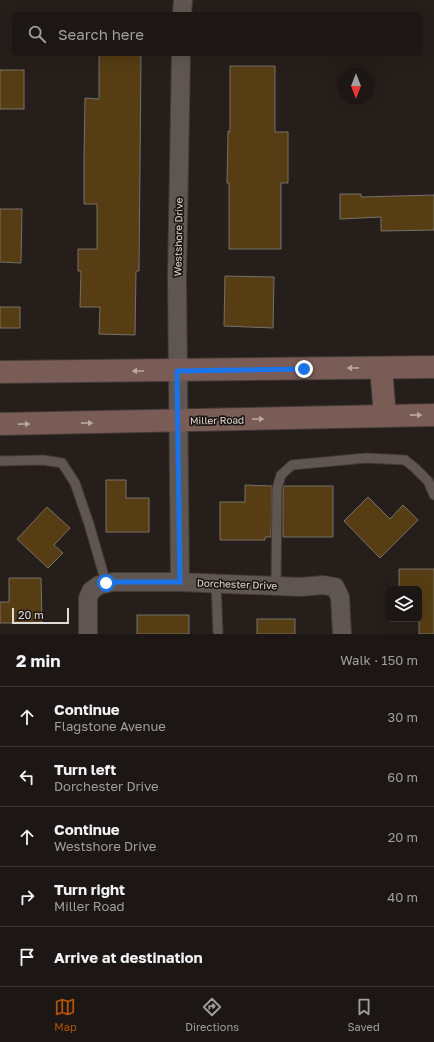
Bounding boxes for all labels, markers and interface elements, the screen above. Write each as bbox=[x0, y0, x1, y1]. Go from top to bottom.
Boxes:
search box bbox=[12, 12, 422, 56]
icon: search bbox=[26, 23, 48, 45]
text: Search here bbox=[58, 25, 144, 43]
north arrow bbox=[338, 68, 374, 104]
street label: Westshore Drive bbox=[171, 197, 185, 276]
route end bbox=[295, 360, 313, 378]
one-way arrow bbox=[346, 365, 359, 371]
one-way arrow bbox=[131, 368, 144, 374]
one-way arrow bbox=[410, 412, 423, 418]
street label: Miller Road bbox=[190, 414, 244, 426]
one-way arrow bbox=[252, 416, 265, 422]
one-way arrow bbox=[81, 420, 94, 426]
one-way arrow bbox=[18, 421, 31, 427]
route start bbox=[97, 574, 115, 592]
street label: Dorchester Drive bbox=[197, 577, 278, 591]
map controls bbox=[386, 586, 422, 622]
button: layers bbox=[386, 586, 422, 622]
scale bar bbox=[12, 606, 69, 625]
text: 20 m bbox=[18, 608, 44, 621]
text: 2 min bbox=[16, 650, 60, 671]
text: Walk · 150 m bbox=[340, 652, 418, 668]
text: Continue bbox=[54, 700, 120, 718]
icon: ahead bbox=[16, 706, 38, 728]
text: 30 m bbox=[388, 709, 418, 725]
text: Flagstone Avenue bbox=[54, 718, 166, 734]
text: Turn left bbox=[54, 760, 116, 778]
icon: left bbox=[16, 766, 38, 788]
text: 60 m bbox=[387, 769, 418, 785]
text: Dorchester Drive bbox=[54, 778, 159, 794]
text: Continue bbox=[54, 820, 120, 838]
icon: ahead bbox=[16, 826, 38, 848]
text: 20 m bbox=[388, 829, 418, 845]
text: Westshore Drive bbox=[54, 838, 156, 854]
text: Turn right bbox=[54, 880, 125, 898]
icon: right bbox=[16, 886, 38, 908]
text: 40 m bbox=[387, 889, 418, 905]
text: Miller Road bbox=[54, 898, 125, 914]
icon: arrive bbox=[16, 946, 38, 968]
text: Arrive at destination bbox=[54, 948, 203, 966]
tab: Map bbox=[54, 996, 77, 1033]
tab: Directions bbox=[185, 996, 239, 1033]
tab: Saved bbox=[348, 996, 380, 1033]

